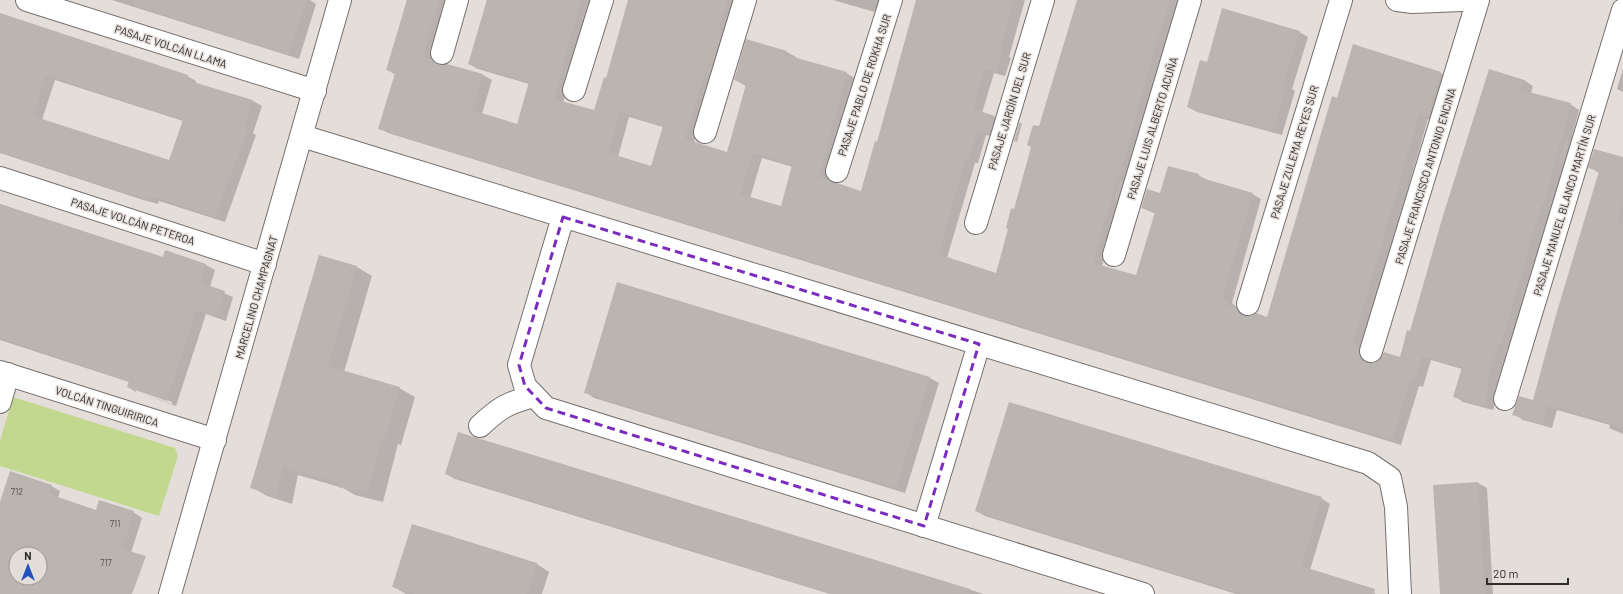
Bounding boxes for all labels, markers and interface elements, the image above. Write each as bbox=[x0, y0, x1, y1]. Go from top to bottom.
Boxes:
street label: PASAJE PABLO DE ROKHA SUR bbox=[835, 12, 893, 158]
street label: PASAJE VOLCÁN LLAMA bbox=[113, 22, 229, 70]
street label: PASAJE JARDÍN DEL SUR bbox=[985, 50, 1033, 171]
street label: PASAJE LUIS ALBERTO ACUÑA bbox=[1124, 55, 1180, 201]
street label: PASAJE ZULEMA REYES SUR bbox=[1267, 83, 1321, 220]
street label: PASAJE FRANCISCO ANTONIO ENCINA bbox=[1392, 86, 1458, 266]
street label: PASAJE MANUEL BLANCO MARTÍN SUR bbox=[1530, 112, 1598, 297]
street label: PASAJE VOLCÁN PETEROA bbox=[69, 195, 197, 247]
street label: MARCELINO CHAMPAGNAT bbox=[232, 234, 280, 360]
street label: VOLCÁN TINGUIRIRICA bbox=[54, 383, 161, 429]
house number: 712 bbox=[11, 486, 23, 497]
house number: 711 bbox=[110, 518, 120, 529]
north arrow bbox=[8, 546, 48, 586]
text: N bbox=[24, 549, 32, 562]
house number: 717 bbox=[100, 557, 113, 568]
scale bar bbox=[1487, 560, 1568, 586]
text: 20 m bbox=[1493, 566, 1519, 580]

